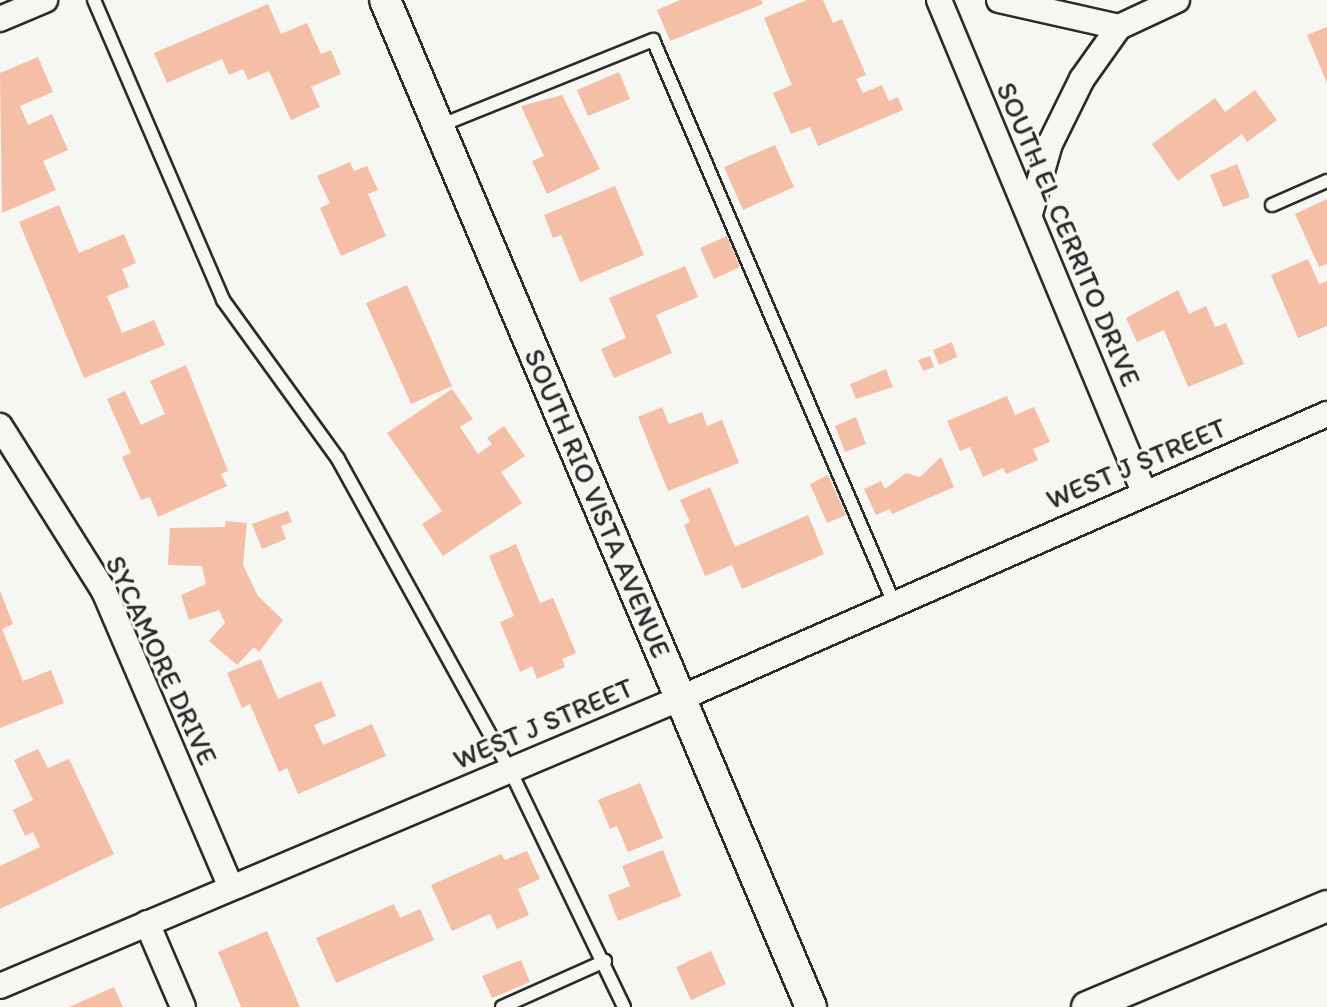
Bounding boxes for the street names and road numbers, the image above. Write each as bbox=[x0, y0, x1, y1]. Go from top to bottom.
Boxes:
street label: SOUTH EL CERRITO DRIVE bbox=[989, 76, 1149, 392]
street label: SOUTH RIO VISTA AVENUE bbox=[517, 342, 679, 664]
street label: WEST J STREET bbox=[1041, 410, 1231, 516]
street label: SYCAMORE DRIVE bbox=[99, 550, 225, 770]
street label: WEST J STREET bbox=[448, 670, 638, 776]

